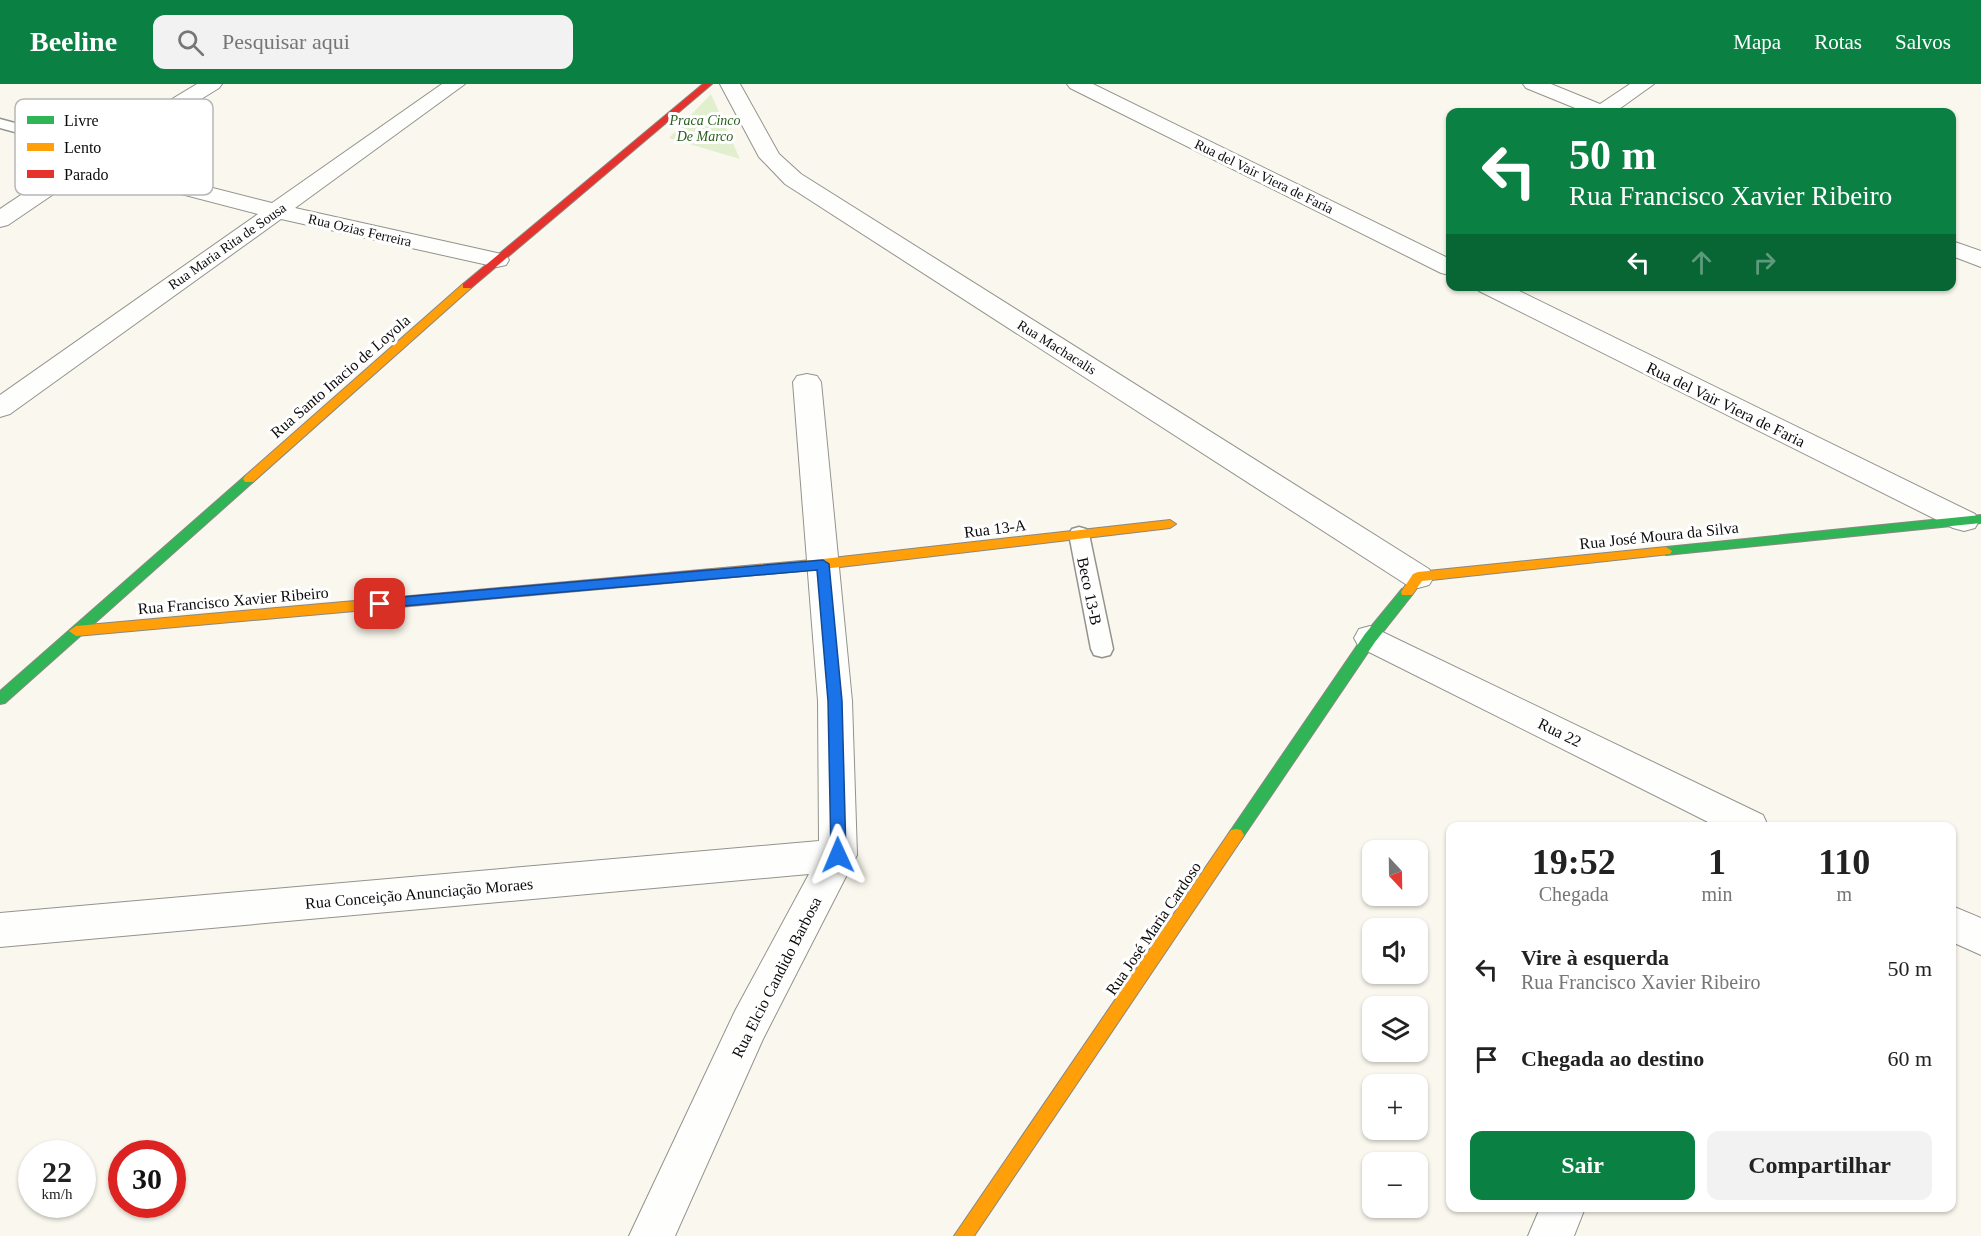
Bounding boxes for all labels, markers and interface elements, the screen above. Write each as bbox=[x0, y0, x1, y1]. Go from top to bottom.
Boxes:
search box bbox=[153, 15, 573, 69]
text: Beeline bbox=[30, 26, 117, 57]
icon: search bbox=[174, 26, 207, 59]
text: Pesquisar aqui bbox=[222, 29, 350, 54]
text: Mapa bbox=[1733, 30, 1781, 54]
text: Rotas bbox=[1814, 30, 1862, 54]
text: Salvos bbox=[1895, 30, 1951, 54]
legend bbox=[15, 99, 213, 195]
text: Livre bbox=[64, 112, 99, 129]
park label: Praca Cinco De Marco bbox=[668, 113, 741, 144]
icon: left bbox=[1470, 132, 1548, 210]
text: 50 m bbox=[1569, 132, 1657, 178]
street label: Rua del Vair Viera de Faria bbox=[1192, 136, 1336, 217]
text: Lento bbox=[64, 139, 101, 156]
text: Parado bbox=[64, 166, 108, 183]
text: Rua Francisco Xavier Ribeiro bbox=[1569, 181, 1892, 211]
street label: Rua Maria Rita de Sousa bbox=[166, 200, 290, 293]
street label: Rua Ozias Ferreira bbox=[307, 211, 414, 250]
icon: left bbox=[1622, 246, 1655, 279]
icon: ahead bbox=[1685, 246, 1718, 279]
icon: right bbox=[1748, 246, 1781, 279]
street label: Rua Santo Inacio de Loyola bbox=[267, 311, 414, 442]
street label: Rua Machacalis bbox=[1015, 317, 1099, 378]
street label: Rua del Vair Viera de Faria bbox=[1644, 359, 1808, 450]
street label: Rua 13-A bbox=[963, 516, 1028, 541]
street label: Rua José Moura da Silva bbox=[1579, 519, 1739, 552]
street label: Beco 13-B bbox=[1074, 556, 1105, 627]
pin bbox=[354, 578, 405, 629]
street label: Rua Francisco Xavier Ribeiro bbox=[137, 584, 329, 617]
icon: arrive bbox=[363, 587, 396, 620]
street label: Rua 22 bbox=[1535, 715, 1584, 750]
position arrow bbox=[806, 823, 870, 887]
north arrow bbox=[1362, 840, 1428, 906]
map controls bbox=[1362, 840, 1428, 1218]
text: 19:52 bbox=[1532, 842, 1616, 882]
text: 1 bbox=[1708, 842, 1726, 882]
text: 110 bbox=[1818, 842, 1870, 882]
street label: Rua José Maria Cardoso bbox=[1103, 859, 1204, 998]
street label: Rua Conceição Anunciação Moraes bbox=[304, 875, 534, 913]
text: Chegada bbox=[1539, 883, 1609, 905]
text: min bbox=[1701, 883, 1733, 905]
text: m bbox=[1836, 883, 1852, 905]
street label: Rua Elcio Candido Barbosa bbox=[728, 894, 824, 1060]
button: sound bbox=[1362, 918, 1428, 984]
text: Vire à esquerda bbox=[1521, 945, 1669, 970]
icon: left bbox=[1470, 953, 1503, 986]
text: 50 m bbox=[1887, 956, 1932, 981]
text: Rua Francisco Xavier Ribeiro bbox=[1521, 971, 1760, 993]
button: layers bbox=[1362, 996, 1428, 1062]
icon: arrive bbox=[1470, 1043, 1503, 1076]
text: Chegada ao destino bbox=[1521, 1046, 1704, 1071]
text: 60 m bbox=[1887, 1046, 1932, 1071]
button: + bbox=[1362, 1074, 1428, 1140]
button: Sair bbox=[1470, 1131, 1695, 1200]
button: Compartilhar bbox=[1707, 1131, 1932, 1200]
speed limit sign: 30 bbox=[108, 1140, 186, 1218]
button: − bbox=[1362, 1152, 1428, 1218]
text: 22 bbox=[42, 1155, 72, 1188]
text: km/h bbox=[42, 1186, 72, 1202]

